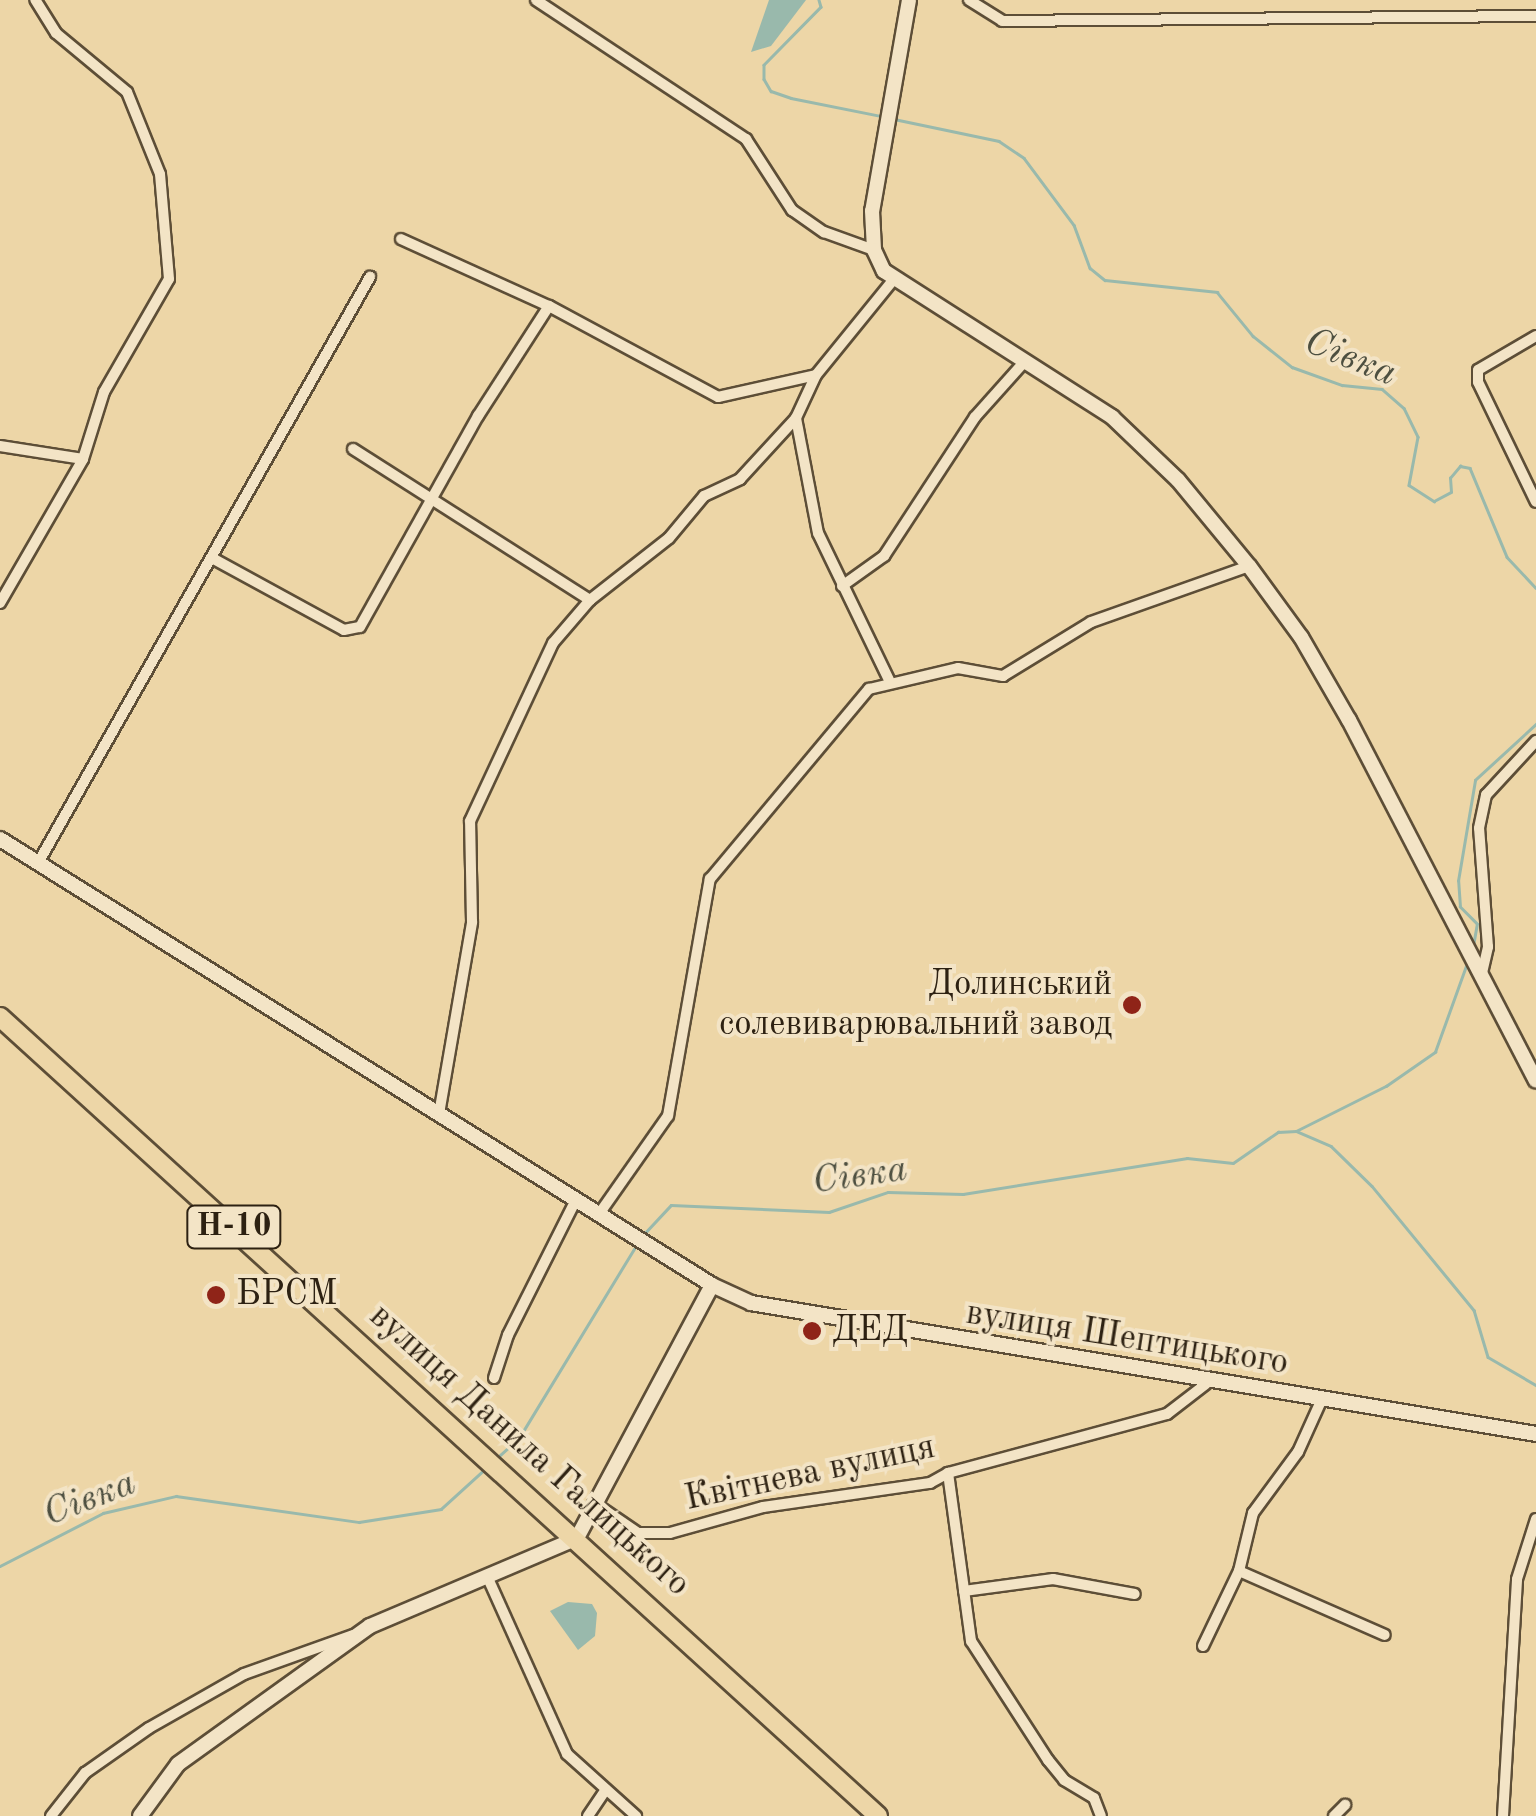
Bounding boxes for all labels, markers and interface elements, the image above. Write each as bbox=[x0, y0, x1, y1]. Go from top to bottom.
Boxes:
water label: Сівка bbox=[1297, 320, 1403, 398]
place label: Долинський солевиварювальний завод bbox=[719, 964, 1112, 1046]
marker: Долинський солевиварювальний завод bbox=[1121, 994, 1143, 1016]
water label: Сівка bbox=[810, 1148, 910, 1206]
road number: Н-10 bbox=[184, 1200, 284, 1254]
place label: БРСМ bbox=[236, 1274, 337, 1316]
marker: БРСМ bbox=[205, 1284, 227, 1306]
street label: вулиця Шептицького bbox=[963, 1293, 1291, 1385]
street label: вулиця Данила Галицького bbox=[360, 1296, 698, 1606]
place label: ДЕД bbox=[832, 1310, 908, 1352]
marker: ДЕД bbox=[801, 1320, 823, 1342]
street label: Квітнева вулиця bbox=[681, 1427, 939, 1521]
water label: Сівка bbox=[37, 1462, 143, 1538]

